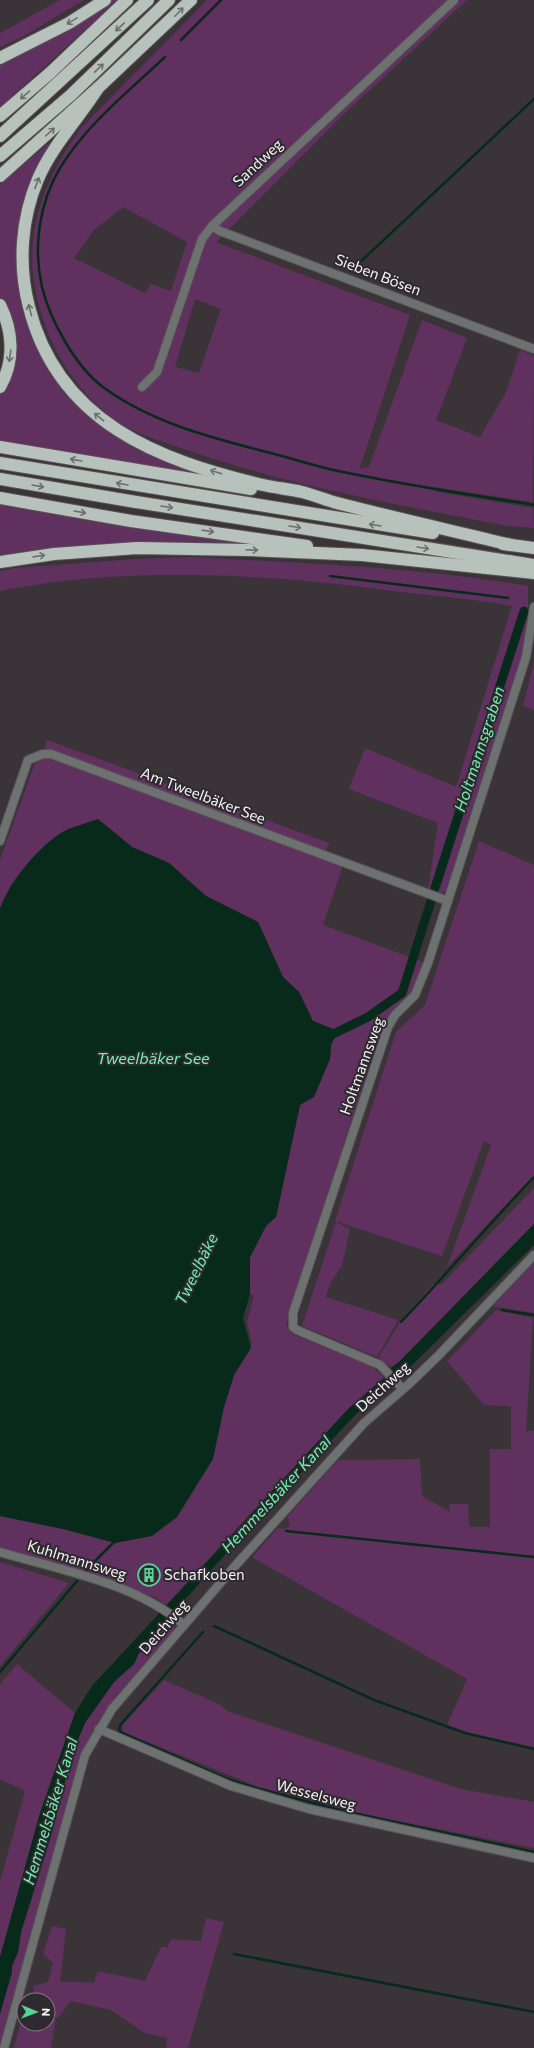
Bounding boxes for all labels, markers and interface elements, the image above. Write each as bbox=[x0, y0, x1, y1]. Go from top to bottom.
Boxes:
one-way arrow bbox=[174, 7, 184, 17]
one-way arrow bbox=[66, 18, 78, 26]
one-way arrow bbox=[115, 22, 125, 31]
one-way arrow bbox=[94, 63, 104, 73]
one-way arrow bbox=[20, 90, 30, 99]
one-way arrow bbox=[45, 127, 55, 136]
street label: Sandweg bbox=[229, 135, 286, 190]
one-way arrow bbox=[33, 177, 41, 189]
street label: Sieben Bösen bbox=[333, 249, 424, 299]
one-way arrow bbox=[25, 304, 33, 317]
one-way arrow bbox=[6, 349, 14, 362]
one-way arrow bbox=[94, 413, 105, 422]
one-way arrow bbox=[69, 455, 82, 463]
one-way arrow bbox=[210, 468, 223, 475]
one-way arrow bbox=[116, 480, 129, 488]
one-way arrow bbox=[32, 482, 45, 490]
one-way arrow bbox=[160, 503, 173, 511]
one-way arrow bbox=[73, 508, 86, 516]
one-way arrow bbox=[369, 520, 382, 528]
one-way arrow bbox=[288, 524, 301, 532]
one-way arrow bbox=[201, 527, 214, 535]
one-way arrow bbox=[417, 544, 430, 552]
one-way arrow bbox=[245, 546, 258, 554]
one-way arrow bbox=[32, 552, 45, 560]
water label: Holtmannsgraben bbox=[449, 684, 508, 814]
street label: Am Tweelbäker See bbox=[138, 763, 268, 827]
street label: Holtmannsweg bbox=[335, 1014, 387, 1117]
water label: Tweelbäker See bbox=[96, 1048, 210, 1067]
water label: Tweelbäke bbox=[170, 1229, 221, 1308]
street label: Deichweg bbox=[352, 1357, 413, 1415]
water label: Hemmelsbäker Kanal bbox=[217, 1431, 335, 1556]
street label: Kuhlmannsweg bbox=[25, 1535, 129, 1583]
building icon: Schafkoben bbox=[136, 1562, 162, 1588]
place label: Schafkoben bbox=[164, 1565, 245, 1583]
street label: Deichweg bbox=[135, 1595, 192, 1657]
water label: Hemmelsbäker Kanal bbox=[18, 1734, 81, 1887]
street label: Wesselsweg bbox=[274, 1775, 358, 1813]
north arrow bbox=[16, 1992, 56, 2032]
text: N bbox=[40, 2008, 53, 2016]

